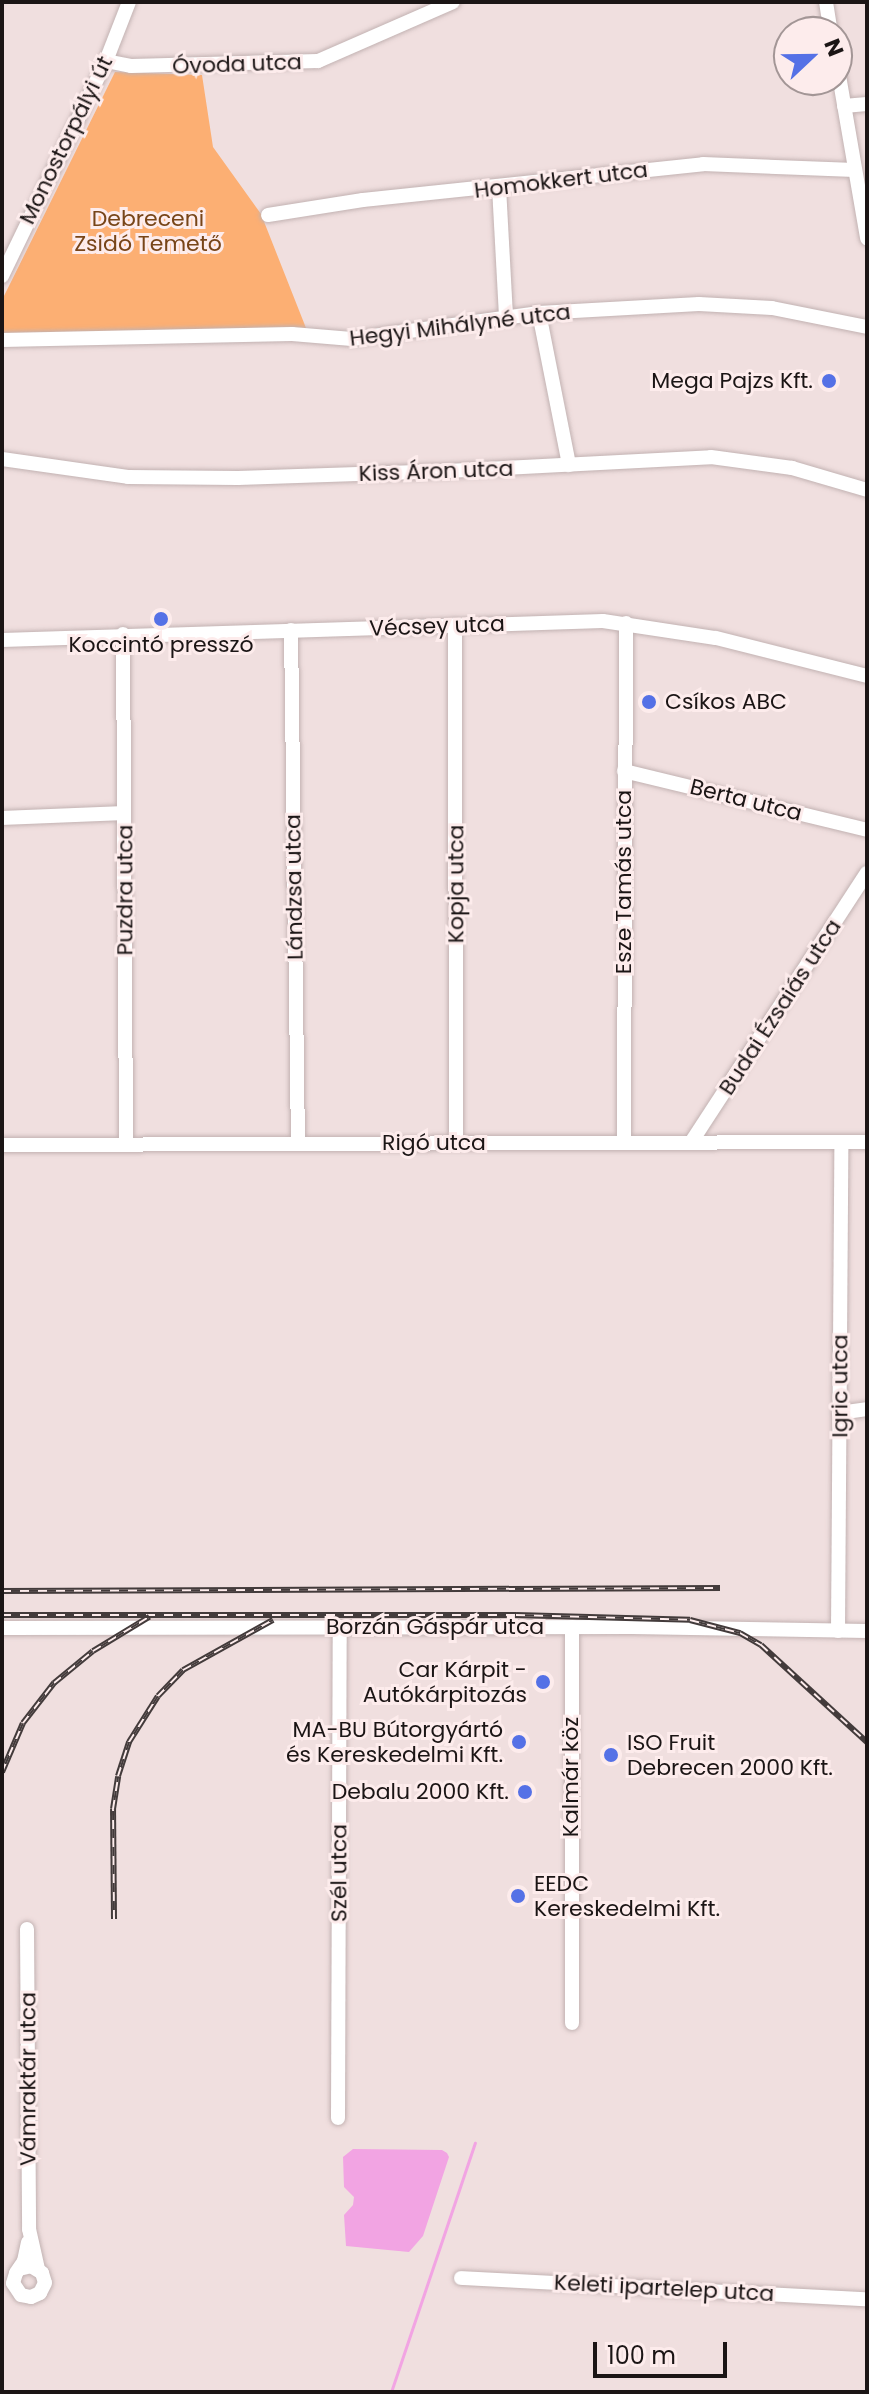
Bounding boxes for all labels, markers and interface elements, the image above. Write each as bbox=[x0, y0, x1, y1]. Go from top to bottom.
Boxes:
north arrow bbox=[773, 16, 853, 96]
text: N bbox=[816, 34, 851, 61]
street label: Óvoda utca bbox=[172, 49, 302, 79]
street label: Monostorpályi út bbox=[14, 52, 118, 228]
street label: Homokkert utca bbox=[473, 156, 649, 204]
park label: Debreceni Zsidó Temető bbox=[74, 205, 222, 256]
street label: Hegyi Mihályné utca bbox=[348, 298, 572, 352]
place label: Mega Pajzs Kft. bbox=[651, 368, 813, 394]
marker: Mega Pajzs Kft. bbox=[820, 372, 838, 390]
street label: Kiss Áron utca bbox=[358, 455, 514, 487]
marker: Koccintó presszó bbox=[152, 610, 170, 628]
street label: Vécsey utca bbox=[369, 610, 505, 642]
place label: Koccintó presszó bbox=[68, 632, 254, 658]
place label: Csíkos ABC bbox=[665, 689, 787, 715]
marker: Csíkos ABC bbox=[640, 693, 658, 711]
street label: Berta utca bbox=[687, 773, 805, 827]
street label: Esze Tamás utca bbox=[611, 790, 637, 974]
street label: Lándzsa utca bbox=[280, 814, 308, 960]
street label: Puzdra utca bbox=[112, 825, 138, 955]
street label: Kopja utca bbox=[443, 825, 469, 943]
street label: Budai Ézsaiás utca bbox=[713, 914, 847, 1100]
street label: Rigó utca bbox=[382, 1130, 486, 1156]
street label: Igric utca bbox=[827, 1334, 853, 1438]
street label: Borzán Gáspár utca bbox=[326, 1614, 544, 1640]
place label: Car Kárpit - Autókárpitozás bbox=[363, 1656, 527, 1708]
marker: Car Kárpit - Autókárpitozás bbox=[534, 1673, 552, 1691]
place label: MA-BU Bútorgyártó és Kereskedelmi Kft. bbox=[286, 1716, 503, 1768]
street label: Kalmár köz bbox=[558, 1717, 584, 1837]
place label: ISO Fruit Debrecen 2000 Kft. bbox=[627, 1729, 833, 1780]
marker: MA-BU Bútorgyártó és Kereskedelmi Kft. bbox=[510, 1733, 528, 1751]
marker: ISO Fruit Debrecen 2000 Kft. bbox=[602, 1746, 620, 1764]
place label: Debalu 2000 Kft. bbox=[332, 1779, 509, 1805]
marker: Debalu 2000 Kft. bbox=[516, 1783, 534, 1801]
street label: Szél utca bbox=[326, 1824, 352, 1922]
place label: EEDC Kereskedelmi Kft. bbox=[534, 1870, 720, 1922]
marker: EEDC Kereskedelmi Kft. bbox=[509, 1887, 527, 1905]
street label: Vámraktár utca bbox=[15, 1992, 41, 2166]
street label: Keleti ipartelep utca bbox=[553, 2269, 775, 2307]
scale bar bbox=[597, 2326, 731, 2376]
text: 100 m bbox=[607, 2339, 676, 2372]

